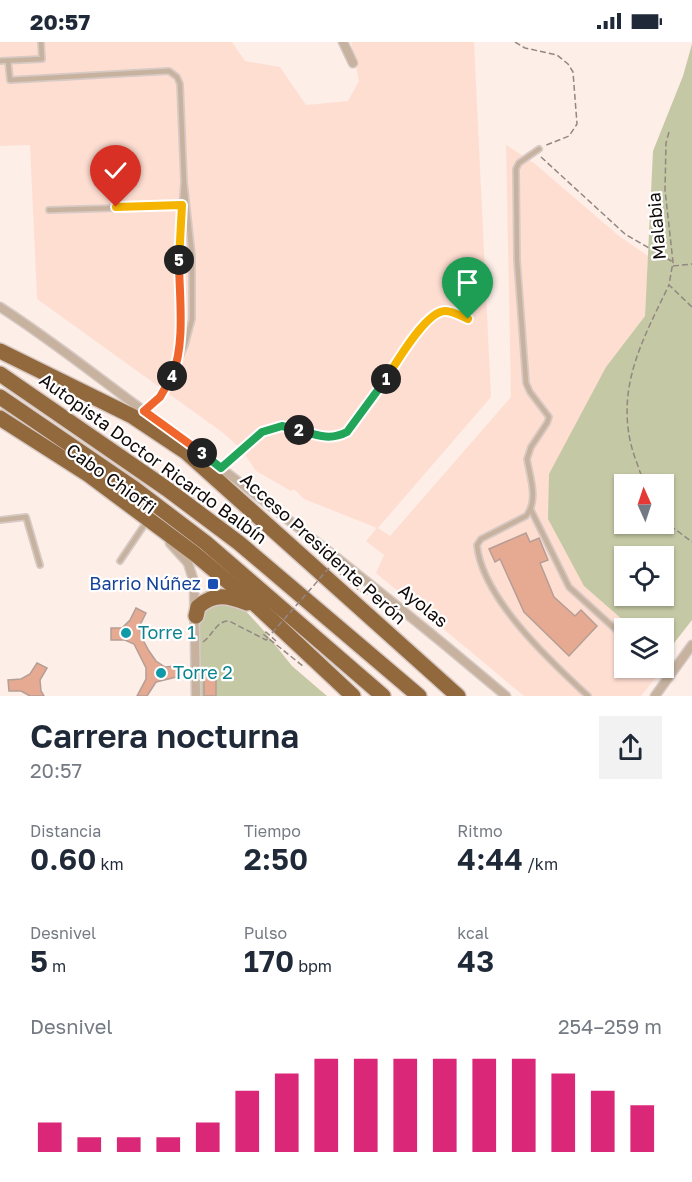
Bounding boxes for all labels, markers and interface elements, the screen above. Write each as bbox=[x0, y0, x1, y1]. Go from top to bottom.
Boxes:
text: 20:57 bbox=[30, 8, 90, 35]
pin bbox=[90, 145, 141, 207]
icon: check bbox=[99, 154, 132, 187]
street label: Malabia bbox=[642, 191, 670, 261]
pin: 5 bbox=[164, 245, 194, 275]
text: 5 bbox=[174, 250, 184, 270]
pin bbox=[442, 257, 493, 319]
icon: arrive bbox=[451, 266, 484, 299]
pin: 4 bbox=[157, 361, 187, 391]
pin: 1 bbox=[371, 364, 401, 394]
text: 4 bbox=[167, 366, 177, 386]
street label: Autopista Doctor Ricardo Balbín bbox=[36, 368, 272, 548]
text: 1 bbox=[382, 369, 390, 389]
pin: 2 bbox=[284, 415, 314, 445]
text: 2 bbox=[294, 420, 304, 440]
street label: Cabo Chioffi bbox=[62, 438, 161, 518]
pin: 3 bbox=[187, 438, 217, 468]
text: 3 bbox=[197, 443, 207, 463]
street label: Acceso Presidente Perón bbox=[236, 468, 411, 629]
north arrow bbox=[614, 474, 674, 534]
map controls bbox=[614, 474, 674, 678]
button: locate bbox=[614, 546, 674, 606]
place label: Barrio Núñez bbox=[89, 572, 201, 594]
marker: Barrio Núñez bbox=[206, 577, 220, 591]
street label: Ayolas bbox=[395, 579, 453, 632]
button: layers bbox=[614, 618, 674, 678]
place label: Torre 1 bbox=[138, 621, 196, 643]
marker: Torre 1 bbox=[119, 626, 133, 640]
place label: Torre 2 bbox=[173, 661, 233, 683]
marker: Torre 2 bbox=[154, 666, 168, 680]
text: Carrera nocturna bbox=[30, 716, 299, 755]
button: share bbox=[599, 716, 662, 779]
text: 20:57 bbox=[30, 758, 82, 782]
text: Distancia bbox=[30, 821, 101, 841]
text: Tiempo bbox=[244, 821, 301, 841]
text: Ritmo bbox=[457, 821, 503, 841]
text: 0.60 bbox=[30, 841, 96, 877]
text: 2:50 bbox=[244, 841, 308, 877]
text: 4:44 bbox=[457, 841, 523, 877]
text: km bbox=[96, 854, 124, 874]
text: /km bbox=[523, 854, 558, 874]
text: Desnivel bbox=[30, 923, 96, 943]
text: Pulso bbox=[244, 923, 287, 943]
text: kcal bbox=[457, 923, 489, 943]
text: 5 bbox=[30, 943, 48, 979]
text: 170 bbox=[244, 943, 294, 979]
text: 43 bbox=[457, 943, 494, 979]
text: m bbox=[48, 956, 66, 976]
text: bpm bbox=[294, 956, 332, 976]
text: Desnivel bbox=[30, 1014, 113, 1038]
text: 254–259 m bbox=[558, 1014, 662, 1038]

